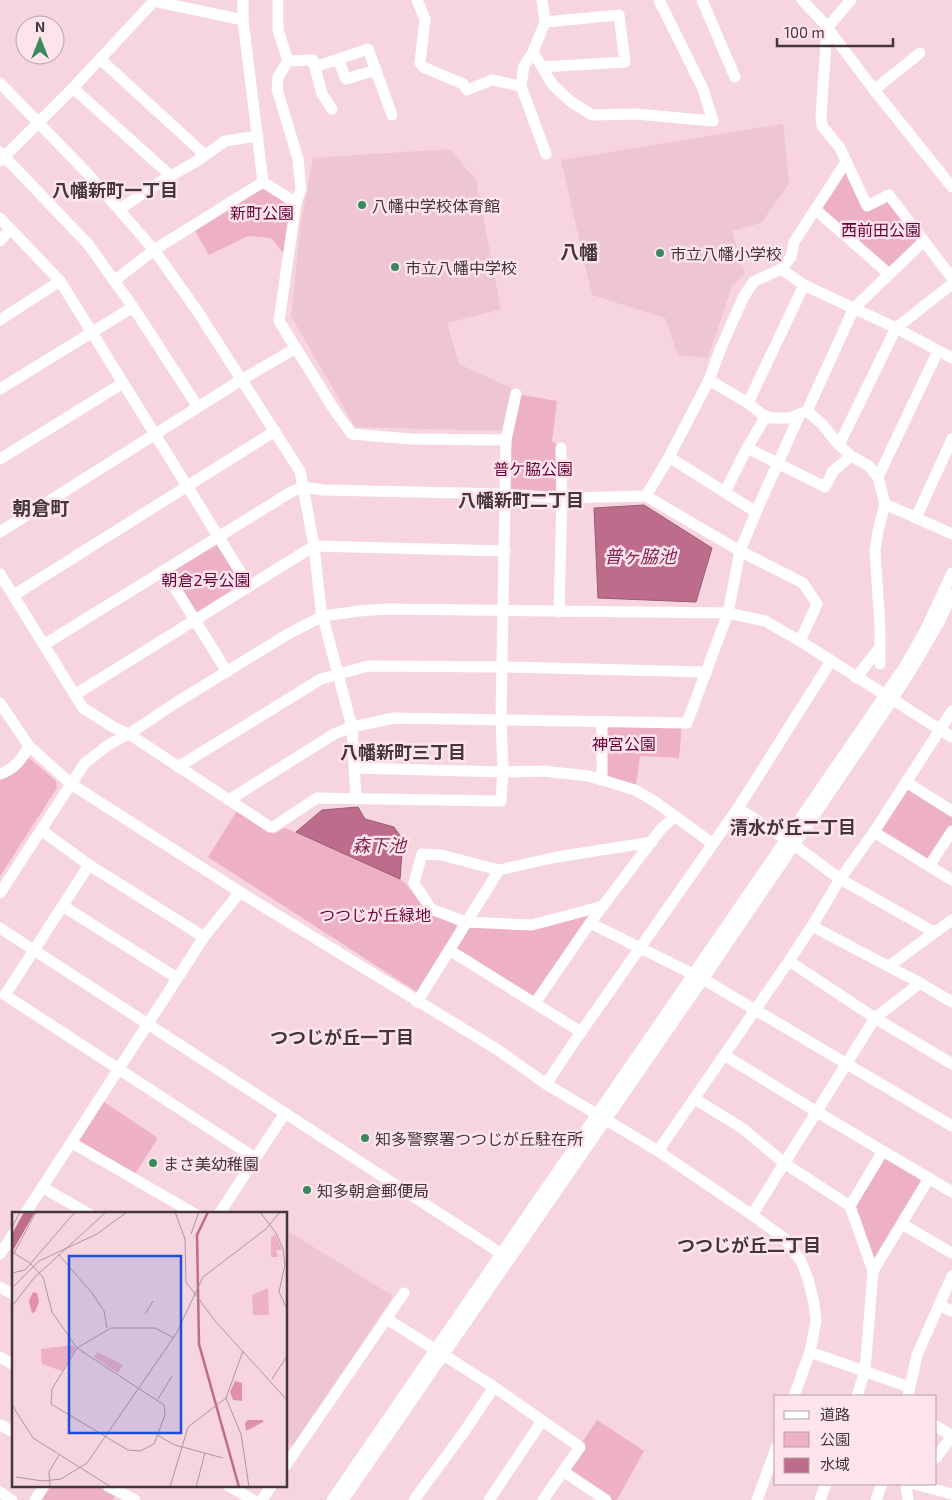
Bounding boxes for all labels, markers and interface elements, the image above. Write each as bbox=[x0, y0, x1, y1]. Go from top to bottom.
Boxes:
north arrow bbox=[15, 15, 65, 65]
scale bar bbox=[777, 15, 893, 47]
text: N bbox=[35, 18, 45, 35]
text: 100 m bbox=[784, 23, 825, 41]
district label: 八幡新町一丁目 bbox=[52, 179, 178, 201]
place label: 八幡中学校体育館 bbox=[372, 196, 500, 215]
marker: 八幡中学校体育館 bbox=[356, 199, 368, 211]
park label: 新町公園 bbox=[230, 203, 294, 222]
park label: 西前田公園 bbox=[841, 220, 921, 239]
district label: 八幡 bbox=[560, 240, 598, 263]
place label: 市立八幡小学校 bbox=[670, 244, 782, 263]
marker: 市立八幡小学校 bbox=[654, 247, 666, 259]
place label: 市立八幡中学校 bbox=[405, 258, 517, 277]
marker: 市立八幡中学校 bbox=[389, 261, 401, 273]
park label: 普ケ脇公園 bbox=[493, 459, 573, 478]
district label: 八幡新町二丁目 bbox=[458, 489, 584, 511]
district label: 朝倉町 bbox=[12, 496, 70, 519]
water label: 普ヶ脇池 bbox=[604, 545, 678, 567]
park label: 朝倉2号公園 bbox=[162, 570, 251, 589]
park label: 神宮公園 bbox=[592, 734, 656, 753]
district label: 八幡新町三丁目 bbox=[340, 741, 466, 763]
district label: 清水が丘二丁目 bbox=[730, 816, 856, 838]
water label: 森下池 bbox=[352, 834, 408, 856]
park label: つつじが丘緑地 bbox=[319, 905, 431, 924]
district label: つつじが丘一丁目 bbox=[270, 1026, 414, 1048]
place label: 知多警察署つつじが丘駐在所 bbox=[375, 1129, 583, 1148]
marker: 知多警察署つつじが丘駐在所 bbox=[359, 1132, 371, 1144]
place label: まさ美幼稚園 bbox=[163, 1154, 259, 1173]
marker: まさ美幼稚園 bbox=[147, 1157, 159, 1169]
place label: 知多朝倉郵便局 bbox=[317, 1181, 429, 1200]
marker: 知多朝倉郵便局 bbox=[301, 1184, 313, 1196]
inset map bbox=[12, 1212, 288, 1488]
district label: つつじが丘二丁目 bbox=[677, 1234, 821, 1256]
legend bbox=[774, 1395, 937, 1485]
text: 道路 bbox=[820, 1405, 850, 1423]
text: 公園 bbox=[820, 1430, 850, 1448]
text: 水域 bbox=[820, 1455, 850, 1473]

